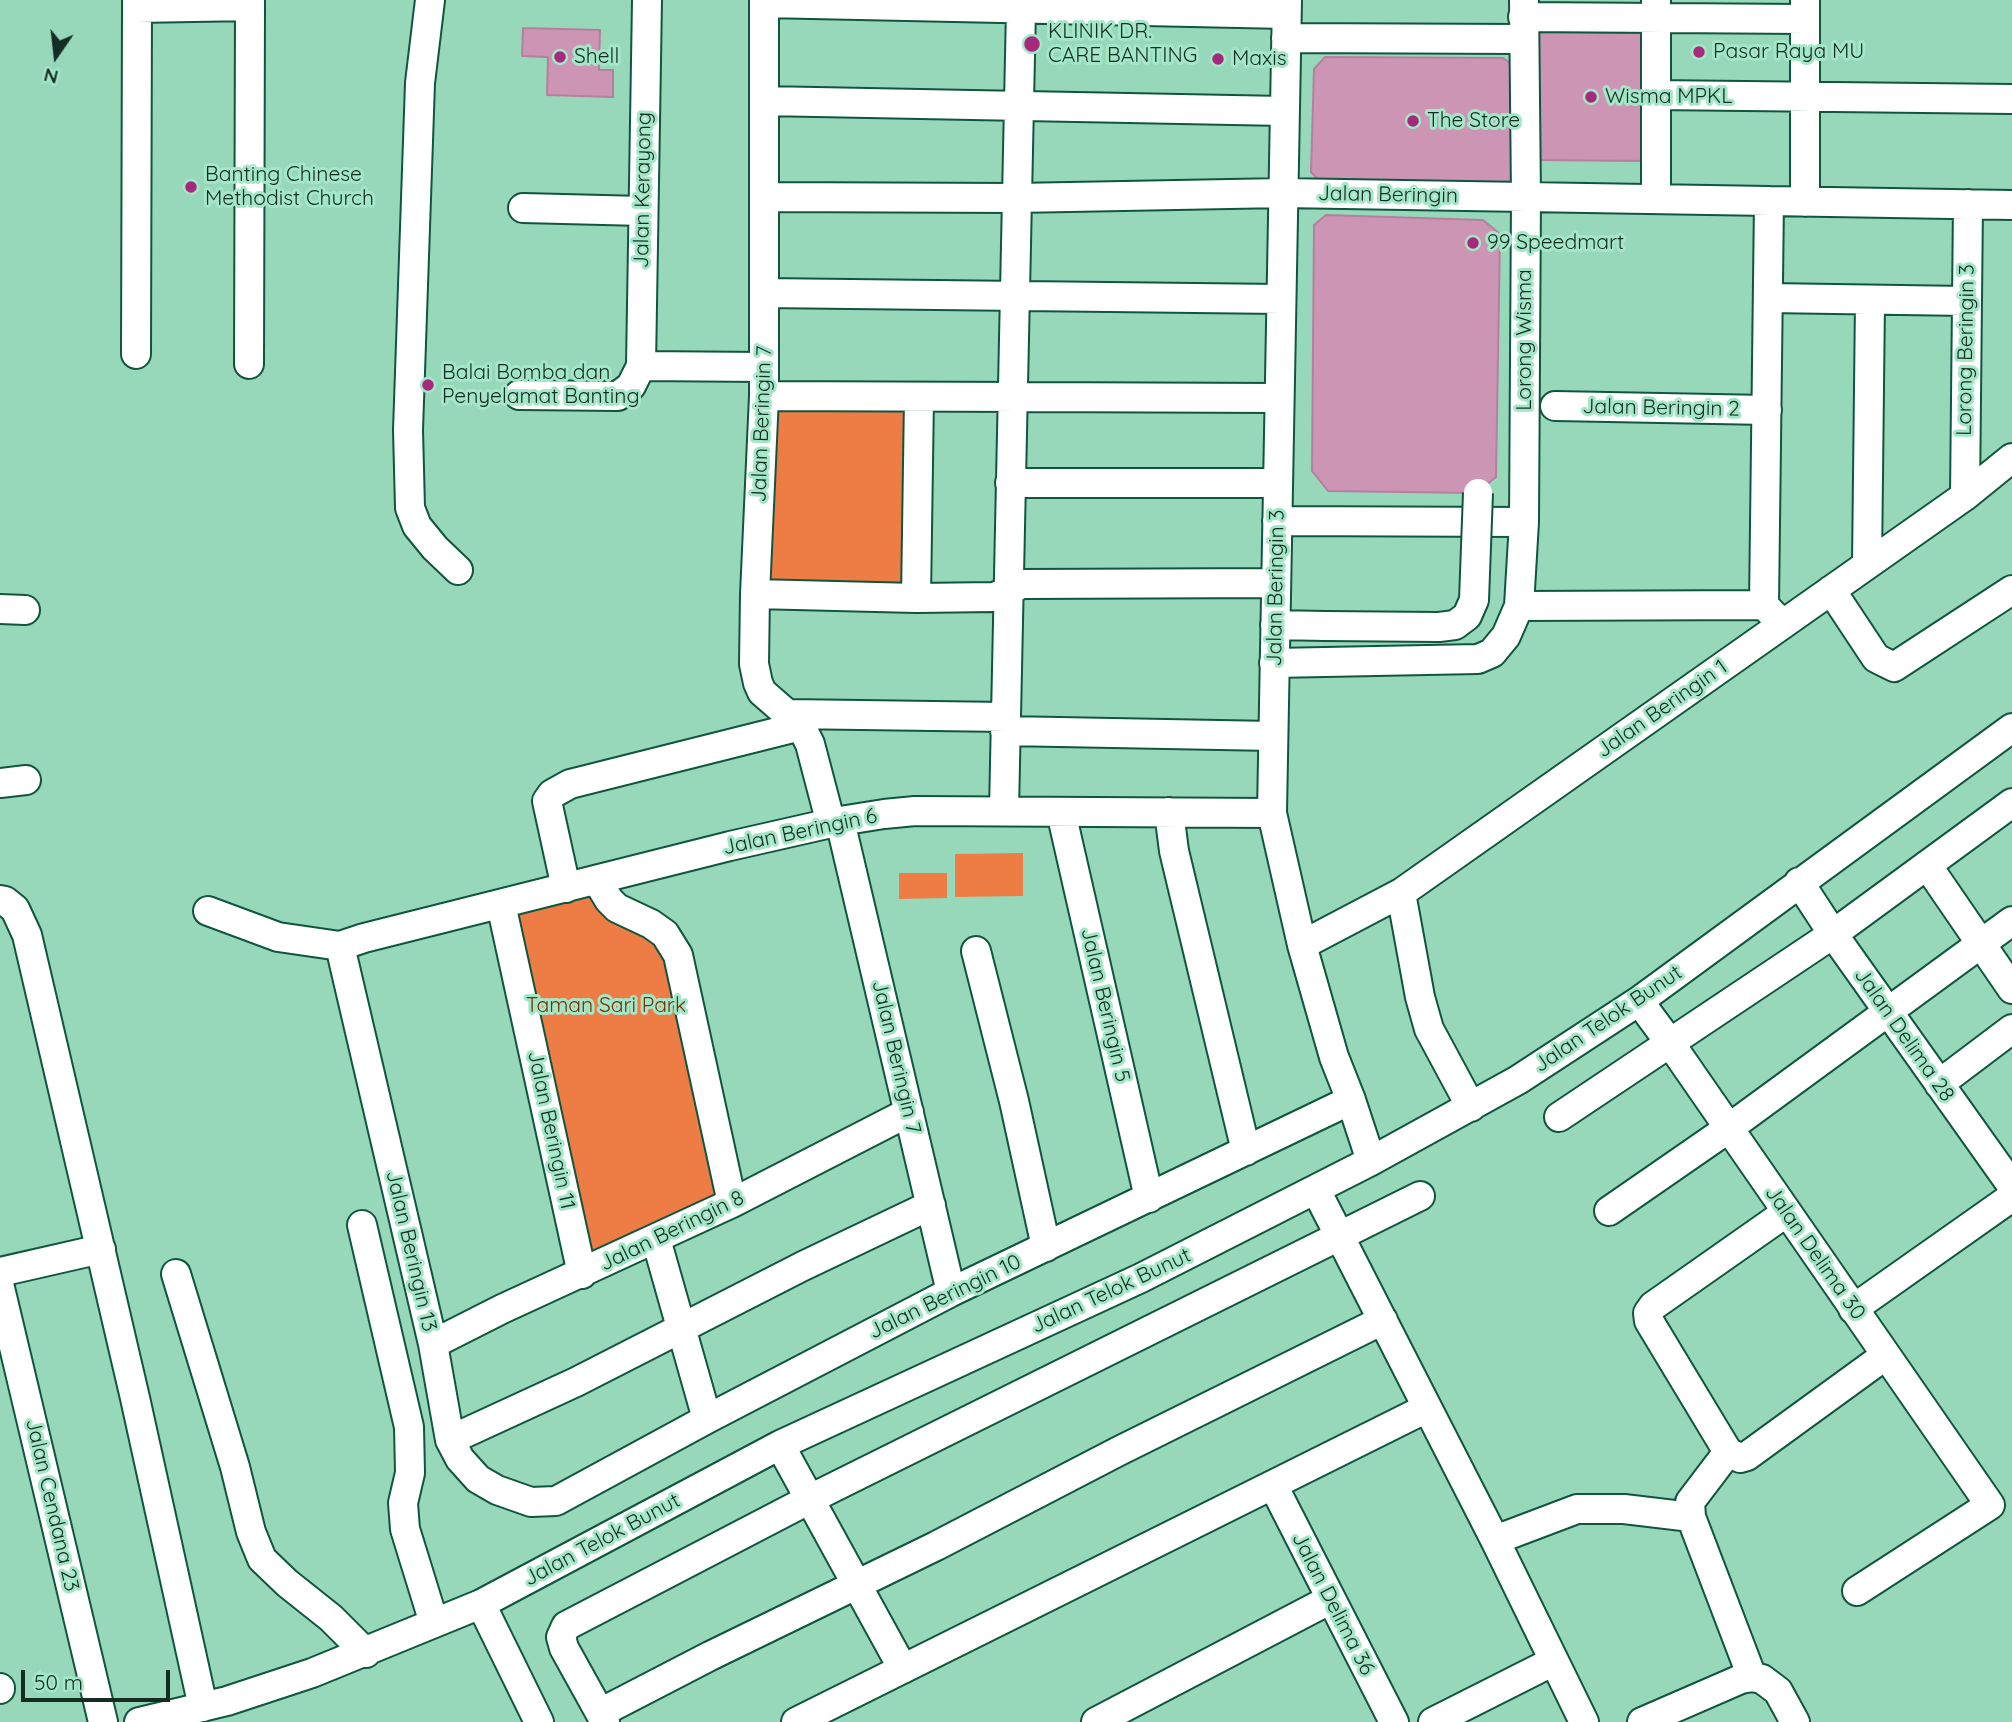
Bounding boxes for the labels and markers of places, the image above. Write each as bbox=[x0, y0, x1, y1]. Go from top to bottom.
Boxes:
place label: KLINIK DR. CARE BANTING bbox=[1048, 19, 1197, 69]
marker: KLINIK DR. CARE BANTING bbox=[1022, 34, 1042, 54]
place label: Pasar Raya MU bbox=[1713, 39, 1864, 65]
place label: Shell bbox=[574, 44, 619, 70]
marker: Pasar Raya MU bbox=[1691, 44, 1707, 60]
place label: Maxis bbox=[1232, 46, 1287, 72]
marker: Shell bbox=[552, 49, 568, 65]
marker: Maxis bbox=[1210, 51, 1226, 67]
place label: Wisma MPKL bbox=[1605, 84, 1732, 110]
marker: Wisma MPKL bbox=[1583, 89, 1599, 105]
place label: The Store bbox=[1427, 108, 1520, 134]
marker: The Store bbox=[1405, 113, 1421, 129]
place label: Banting Chinese Methodist Church bbox=[205, 162, 374, 212]
marker: Banting Chinese Methodist Church bbox=[183, 179, 199, 195]
place label: 99 Speedmart bbox=[1487, 230, 1624, 256]
marker: 99 Speedmart bbox=[1465, 235, 1481, 251]
place label: Balai Bomba dan Penyelamat Banting bbox=[442, 360, 640, 410]
marker: Balai Bomba dan Penyelamat Banting bbox=[420, 377, 436, 393]

